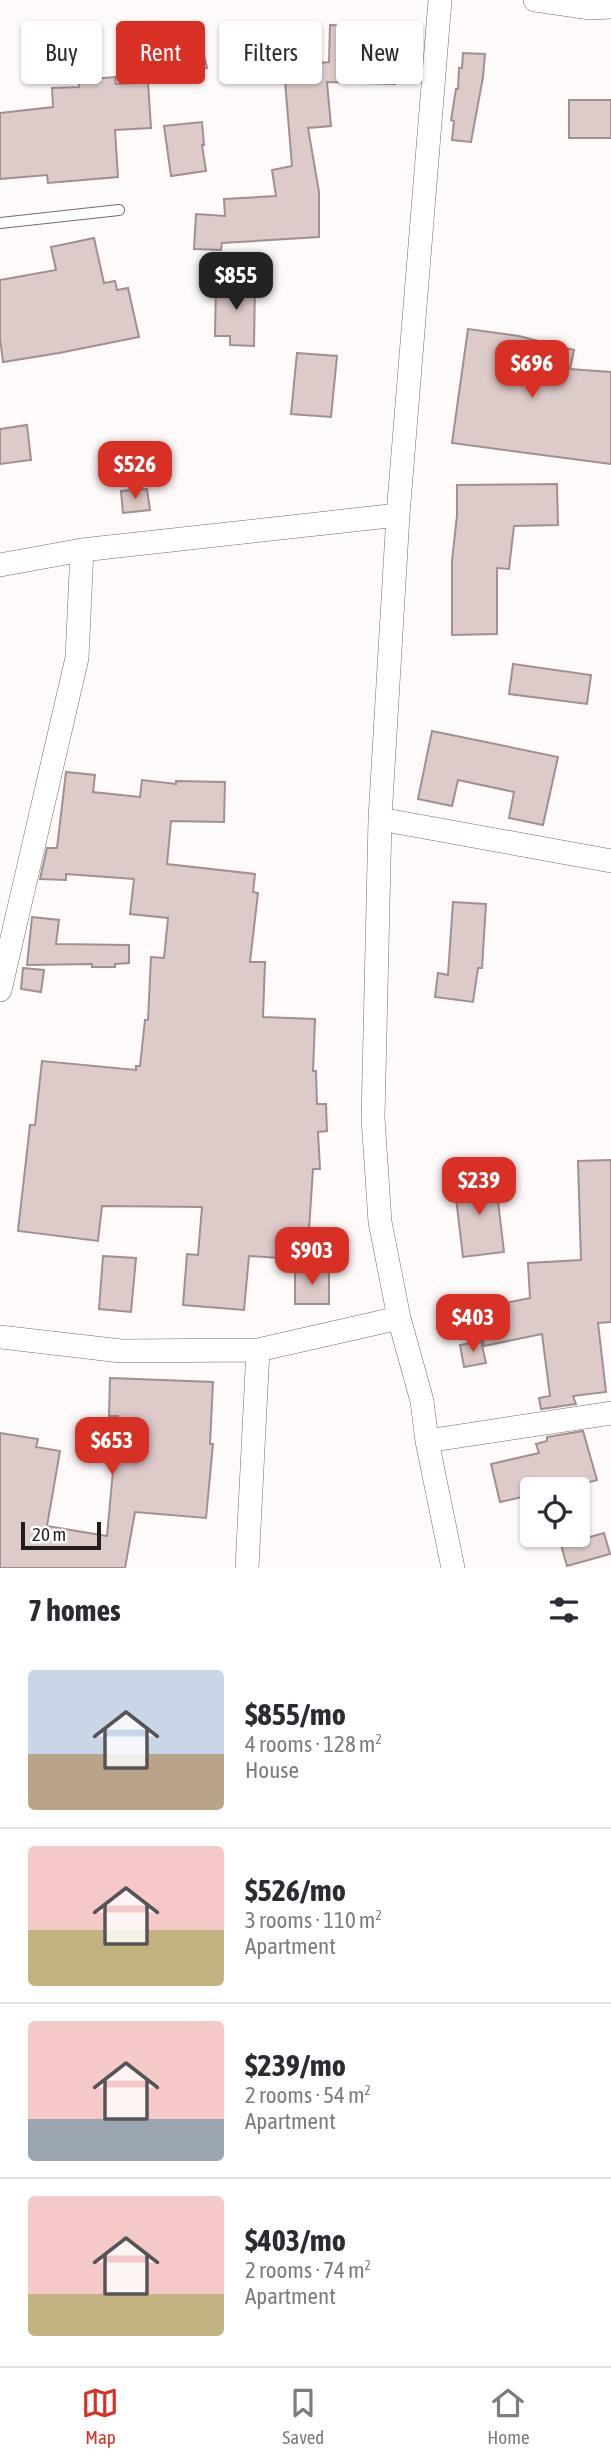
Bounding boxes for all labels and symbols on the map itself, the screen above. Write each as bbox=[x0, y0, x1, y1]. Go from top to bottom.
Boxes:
pin: $855 bbox=[195, 252, 277, 312]
pin: $696 bbox=[491, 340, 573, 400]
pin: $526 bbox=[94, 442, 176, 501]
pin: $239 bbox=[438, 1158, 520, 1217]
pin: $903 bbox=[271, 1228, 353, 1287]
pin: $403 bbox=[432, 1294, 514, 1354]
pin: $653 bbox=[71, 1418, 153, 1477]
scale bar bbox=[21, 1519, 102, 1551]

